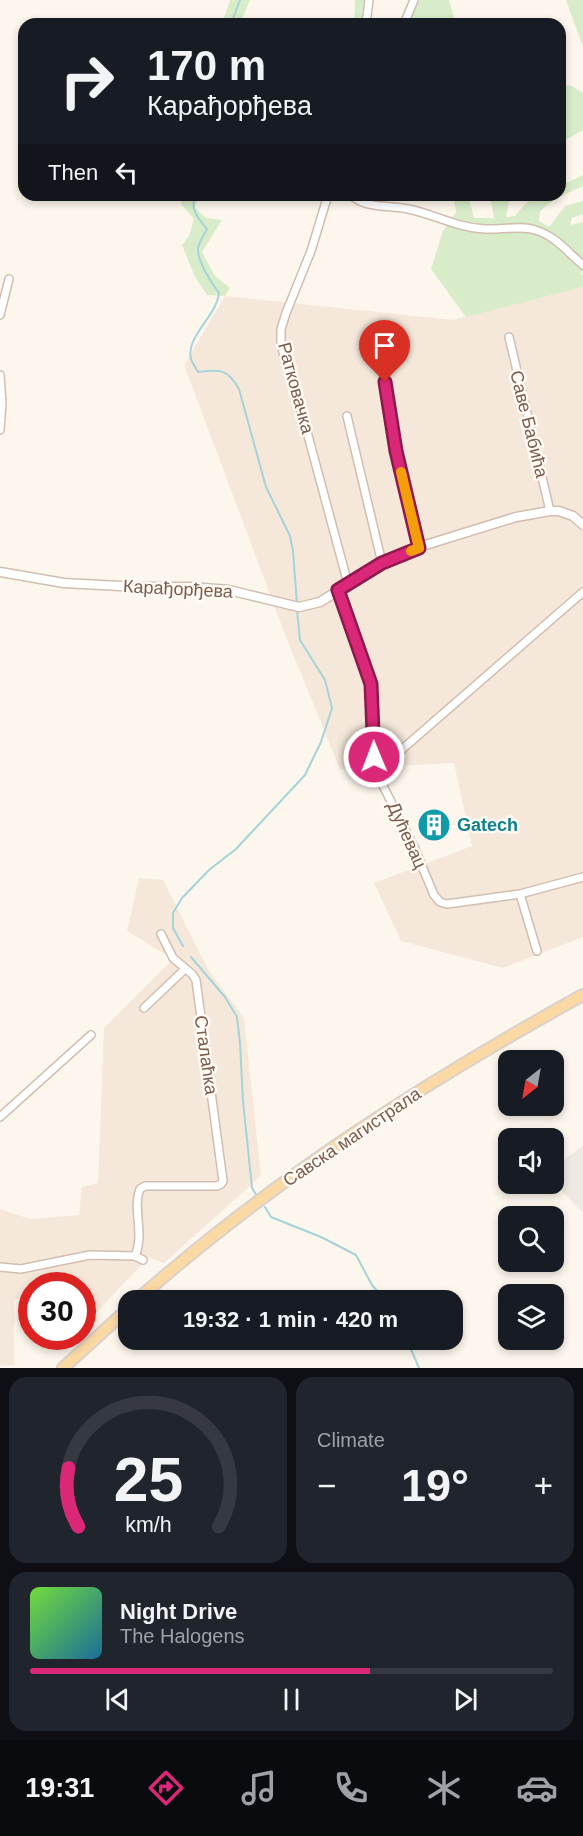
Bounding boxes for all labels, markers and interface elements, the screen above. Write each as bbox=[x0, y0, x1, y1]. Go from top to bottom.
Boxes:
icon: right bbox=[48, 42, 126, 120]
text: 170 m bbox=[147, 42, 266, 89]
text: Карађорђева bbox=[147, 91, 312, 121]
icon: left bbox=[110, 156, 143, 189]
text: Then bbox=[48, 160, 98, 185]
pin bbox=[359, 320, 410, 382]
icon: arrive bbox=[368, 329, 401, 362]
street label: Ратковачка bbox=[274, 340, 318, 437]
street label: Саве Бабића bbox=[506, 368, 552, 481]
street label: Карађорђева bbox=[123, 576, 234, 602]
position arrow bbox=[342, 725, 406, 789]
street label: Дућевац bbox=[383, 798, 431, 872]
building icon: Gatech bbox=[416, 807, 452, 843]
place label: Gatech bbox=[457, 815, 518, 835]
street label: Сталаћка bbox=[191, 1014, 222, 1097]
north arrow bbox=[498, 1050, 564, 1116]
map controls bbox=[498, 1050, 564, 1350]
street label: Савска магистрала bbox=[279, 1083, 425, 1190]
button: sound bbox=[498, 1128, 564, 1194]
button: search bbox=[498, 1206, 564, 1272]
speed limit sign: 30 bbox=[18, 1272, 96, 1350]
button: layers bbox=[498, 1284, 564, 1350]
text: 19:32 · 1 min · 420 m bbox=[183, 1307, 398, 1332]
text: Climate bbox=[317, 1429, 385, 1451]
text: 25 bbox=[113, 1445, 183, 1514]
text: 19° bbox=[401, 1460, 469, 1511]
text: − bbox=[317, 1467, 336, 1504]
text: + bbox=[534, 1467, 553, 1504]
text: km/h bbox=[125, 1513, 171, 1537]
text: Night Drive bbox=[120, 1599, 237, 1624]
text: The Halogens bbox=[120, 1625, 245, 1647]
icon: previous bbox=[101, 1683, 134, 1716]
icon: pause bbox=[275, 1683, 308, 1716]
icon: next bbox=[449, 1683, 482, 1716]
icon: directions bbox=[145, 1767, 187, 1809]
icon: music bbox=[238, 1767, 280, 1809]
icon: phone bbox=[330, 1767, 372, 1809]
icon: climate bbox=[423, 1767, 465, 1809]
icon: car bbox=[516, 1767, 558, 1809]
text: 19:31 bbox=[25, 1773, 94, 1803]

